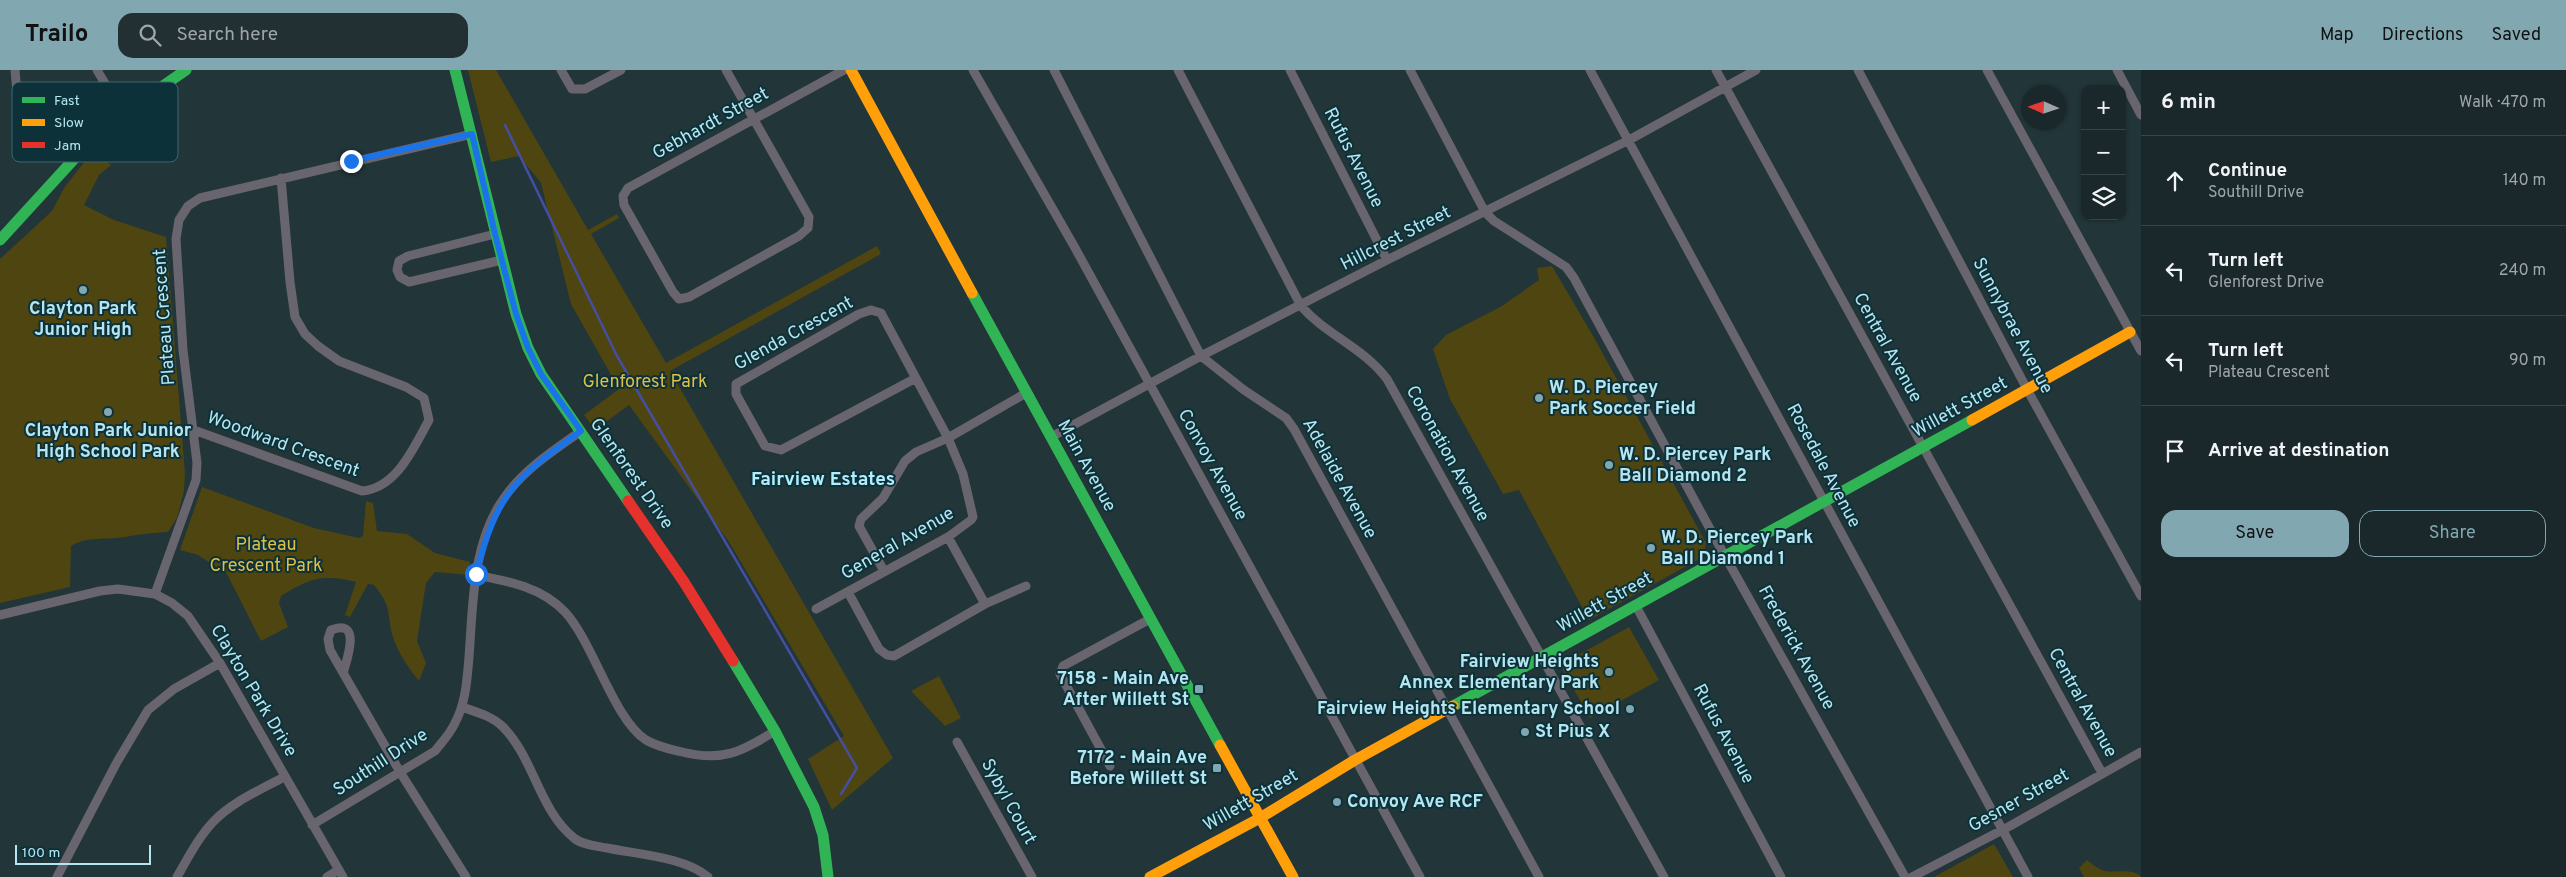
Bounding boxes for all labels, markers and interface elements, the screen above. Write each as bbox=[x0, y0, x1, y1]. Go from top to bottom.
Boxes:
search box bbox=[118, 13, 468, 58]
text: Trailo bbox=[25, 20, 88, 50]
icon: search bbox=[136, 21, 164, 49]
text: Search here bbox=[176, 23, 278, 47]
text: Map bbox=[2320, 24, 2354, 47]
text: Directions bbox=[2382, 24, 2464, 47]
text: Saved bbox=[2492, 24, 2541, 47]
legend bbox=[12, 82, 178, 162]
street label: Gebhardt Street bbox=[649, 83, 773, 165]
north arrow bbox=[2021, 85, 2066, 130]
map controls bbox=[2081, 85, 2126, 220]
button: + bbox=[2081, 85, 2126, 130]
text: 6 min bbox=[2161, 89, 2216, 116]
text: Fast bbox=[54, 93, 80, 110]
text: Walk · 470 m bbox=[2459, 93, 2546, 113]
street label: Rufus Avenue bbox=[1318, 104, 1388, 212]
text: Slow bbox=[54, 115, 84, 132]
button: − bbox=[2081, 130, 2126, 175]
text: Jam bbox=[54, 138, 81, 155]
route end bbox=[340, 150, 363, 173]
text: Continue bbox=[2208, 159, 2287, 183]
icon: ahead bbox=[2161, 167, 2189, 195]
text: 140 m bbox=[2503, 171, 2546, 191]
button: layers bbox=[2081, 175, 2126, 220]
text: Southill Drive bbox=[2208, 183, 2304, 203]
street label: Hillcrest Street bbox=[1337, 201, 1455, 277]
street label: Plateau Crescent bbox=[149, 248, 181, 386]
text: Turn left bbox=[2208, 249, 2284, 273]
street label: Sunnybrae Avenue bbox=[1966, 254, 2058, 398]
icon: left bbox=[2161, 257, 2189, 285]
text: 240 m bbox=[2499, 261, 2546, 281]
text: Glenforest Drive bbox=[2208, 273, 2324, 293]
marker: Clayton Park Junior High bbox=[77, 284, 89, 296]
street label: Central Avenue bbox=[1847, 289, 1927, 407]
street label: Glenda Crescent bbox=[730, 292, 858, 376]
place label: Clayton Park Junior High bbox=[29, 298, 137, 342]
text: Turn left bbox=[2208, 339, 2284, 363]
icon: left bbox=[2161, 347, 2189, 375]
text: 90 m bbox=[2509, 351, 2546, 371]
text: Plateau Crescent bbox=[2208, 363, 2330, 383]
park label: Glenforest Park bbox=[582, 371, 708, 394]
street label: Willett Street bbox=[1908, 372, 2012, 444]
place label: W. D. Piercey Park Soccer Field bbox=[1549, 377, 1696, 421]
street label: Coronation Avenue bbox=[1400, 382, 1494, 526]
marker: W. D. Piercey Park Soccer Field bbox=[1533, 392, 1545, 404]
street label: Rosedale Avenue bbox=[1781, 400, 1865, 532]
street label: Convoy Avenue bbox=[1172, 405, 1252, 525]
marker: Clayton Park Junior High School Park bbox=[102, 406, 114, 418]
street label: Woodward Crescent bbox=[204, 407, 362, 483]
street label: Glenforest Drive bbox=[584, 414, 678, 534]
street label: Adelaide Avenue bbox=[1296, 415, 1382, 543]
street label: Main Avenue bbox=[1051, 416, 1121, 516]
place label: Clayton Park Junior High School Park bbox=[25, 420, 192, 464]
icon: arrive bbox=[2161, 437, 2189, 465]
text: Arrive at destination bbox=[2208, 439, 2389, 463]
place label: W. D. Piercey Park Ball Diamond 2 bbox=[1619, 444, 1771, 488]
marker: W. D. Piercey Park Ball Diamond 2 bbox=[1603, 459, 1615, 471]
district label: Fairview Estates bbox=[751, 468, 895, 492]
street label: General Avenue bbox=[837, 502, 959, 586]
button: Save bbox=[2161, 510, 2349, 557]
button: Share bbox=[2359, 510, 2546, 557]
place label: W. D. Piercey Park Ball Diamond 1 bbox=[1661, 527, 1813, 571]
park label: Plateau Crescent Park bbox=[209, 534, 323, 578]
marker: W. D. Piercey Park Ball Diamond 1 bbox=[1645, 542, 1657, 554]
route start bbox=[465, 563, 488, 586]
street label: Willett Street bbox=[1553, 567, 1657, 639]
street label: Frederick Avenue bbox=[1752, 582, 1840, 714]
street label: Clayton Park Drive bbox=[204, 621, 302, 761]
street label: Central Avenue bbox=[2042, 644, 2122, 762]
place label: Fairview Heights Annex Elementary Park bbox=[1399, 651, 1599, 695]
marker: Fairview Heights Annex Elementary Park bbox=[1603, 666, 1615, 678]
place label: 7158 - Main Ave After Willett St bbox=[1057, 668, 1189, 712]
street label: Rufus Avenue bbox=[1687, 680, 1759, 788]
marker: 7158 - Main Ave After Willett St bbox=[1193, 683, 1205, 695]
place label: Fairview Heights Elementary School bbox=[1317, 698, 1620, 721]
marker: Fairview Heights Elementary School bbox=[1624, 703, 1636, 715]
place label: St Pius X bbox=[1535, 721, 1610, 744]
street label: Southill Drive bbox=[329, 724, 433, 802]
marker: St Pius X bbox=[1519, 726, 1531, 738]
place label: 7172 - Main Ave Before Willett St bbox=[1069, 747, 1207, 791]
street label: Sybyl Court bbox=[975, 755, 1041, 849]
marker: 7172 - Main Ave Before Willett St bbox=[1211, 762, 1223, 774]
street label: Gesner Street bbox=[1965, 764, 2073, 838]
street label: Willett Street bbox=[1199, 765, 1303, 837]
place label: Convoy Ave RCF bbox=[1347, 791, 1483, 814]
marker: Convoy Ave RCF bbox=[1331, 796, 1343, 808]
scale bar bbox=[15, 842, 151, 865]
text: 100 m bbox=[22, 845, 60, 862]

